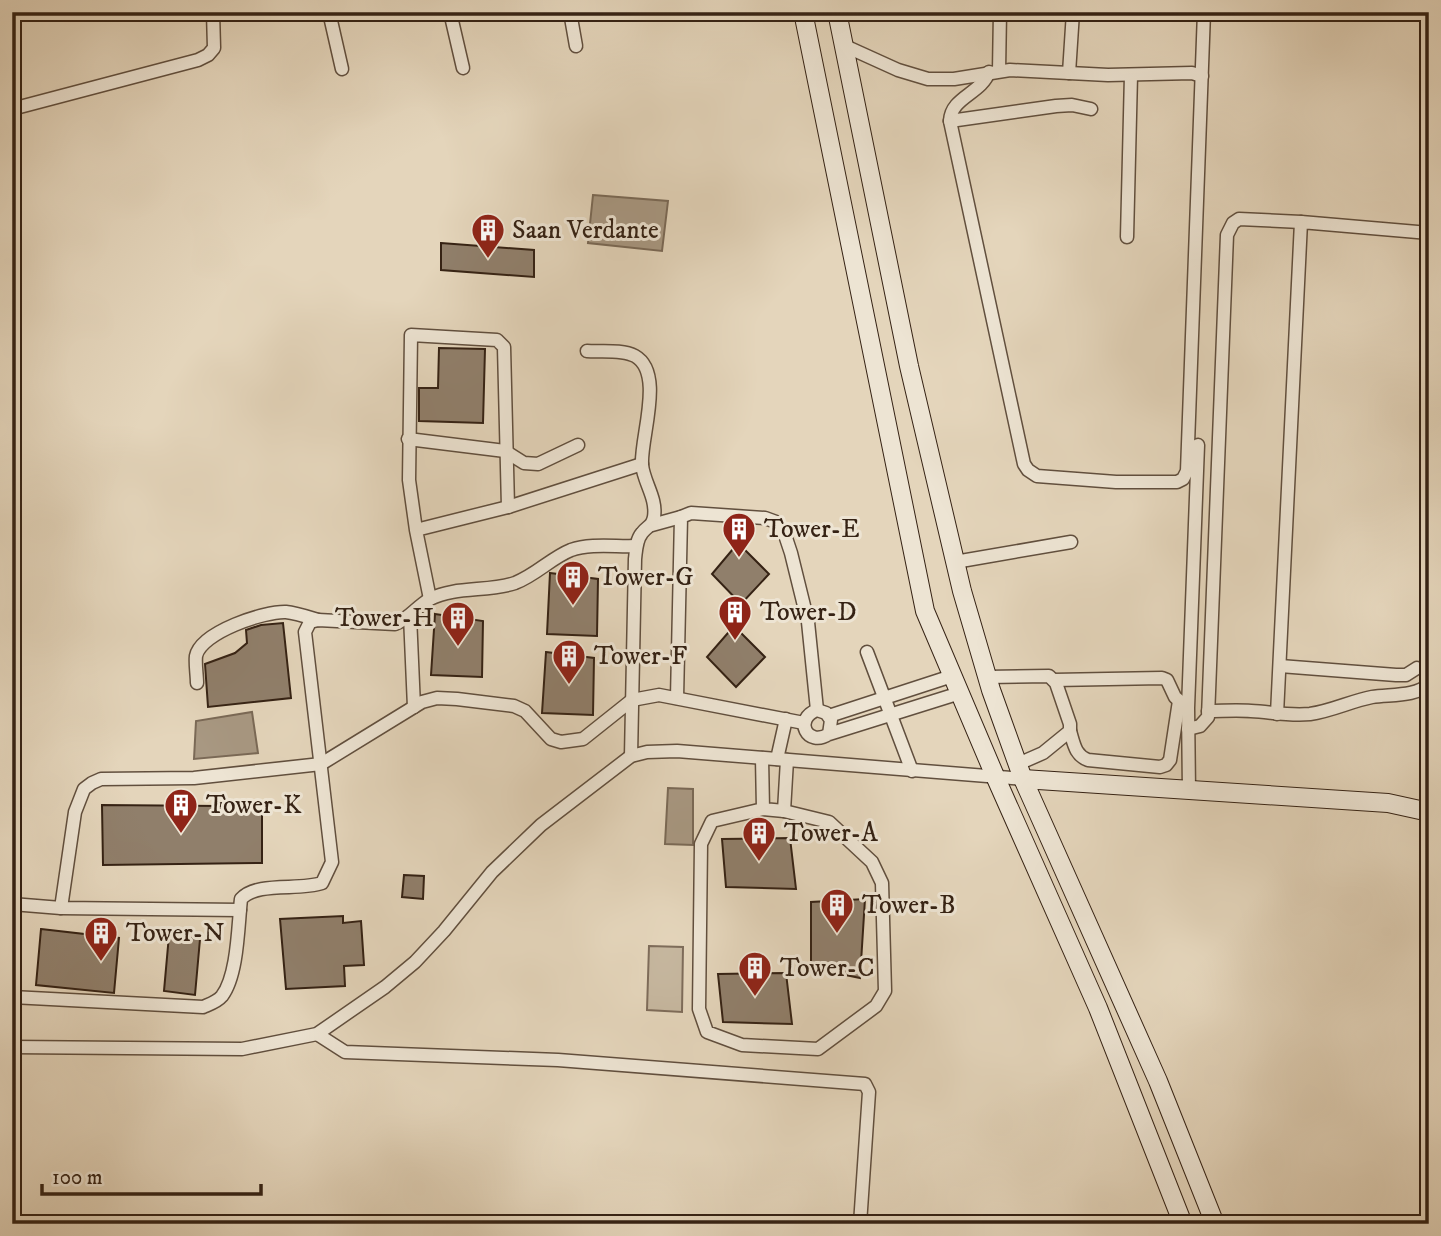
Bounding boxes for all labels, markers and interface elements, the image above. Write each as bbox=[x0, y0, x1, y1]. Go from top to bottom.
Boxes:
building icon: Saan Verdante bbox=[469, 211, 507, 260]
place label: Saan Verdante bbox=[512, 214, 659, 247]
building icon: Tower-E bbox=[720, 510, 758, 559]
place label: Tower-E bbox=[764, 513, 860, 546]
building icon: Tower-G bbox=[554, 558, 592, 607]
place label: Tower-G bbox=[598, 561, 693, 594]
building icon: Tower-D bbox=[716, 593, 754, 642]
place label: Tower-D bbox=[760, 596, 857, 629]
building icon: Tower-H bbox=[439, 599, 477, 648]
place label: Tower-H bbox=[335, 602, 434, 635]
building icon: Tower-F bbox=[550, 637, 588, 686]
place label: Tower-F bbox=[594, 640, 687, 673]
building icon: Tower-K bbox=[162, 786, 200, 835]
place label: Tower-K bbox=[206, 789, 302, 822]
building icon: Tower-A bbox=[740, 814, 778, 863]
place label: Tower-A bbox=[784, 817, 878, 850]
building icon: Tower-B bbox=[818, 886, 856, 935]
place label: Tower-B bbox=[862, 889, 956, 922]
building icon: Tower-N bbox=[82, 914, 120, 963]
place label: Tower-N bbox=[126, 917, 224, 950]
building icon: Tower-C bbox=[736, 949, 774, 998]
place label: Tower-C bbox=[780, 952, 874, 985]
scale bar bbox=[42, 1152, 261, 1196]
text: 100 m bbox=[52, 1165, 103, 1191]

